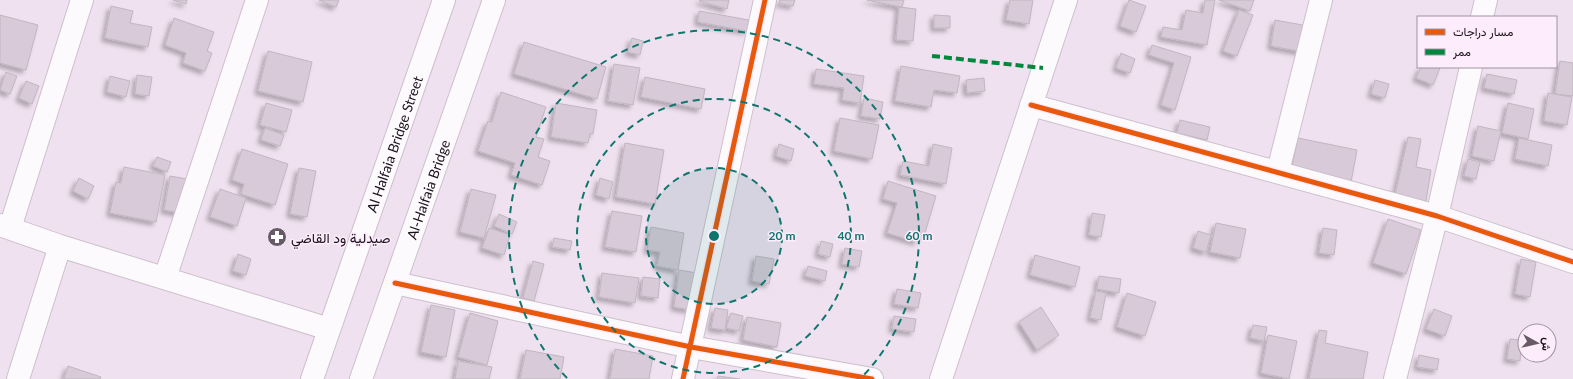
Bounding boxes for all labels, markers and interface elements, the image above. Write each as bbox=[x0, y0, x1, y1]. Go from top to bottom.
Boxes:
legend bbox=[1417, 16, 1557, 68]
text: مسار دراجات bbox=[1453, 24, 1513, 40]
text: ممر bbox=[1452, 44, 1471, 60]
street label: Al Halfaia Bridge Street bbox=[362, 73, 425, 214]
street label: Al-Halfaia Bridge bbox=[402, 137, 453, 241]
pharmacy icon: صيدلية ود القاضي bbox=[266, 226, 288, 248]
text: 20 m bbox=[769, 228, 795, 243]
text: 40 m bbox=[838, 228, 864, 243]
text: 60 m bbox=[906, 228, 932, 243]
place label: صيدلية ود القاضي bbox=[291, 229, 391, 250]
centre of rings bbox=[707, 229, 721, 243]
north arrow bbox=[1517, 323, 1557, 363]
text: ش bbox=[1539, 337, 1555, 352]

